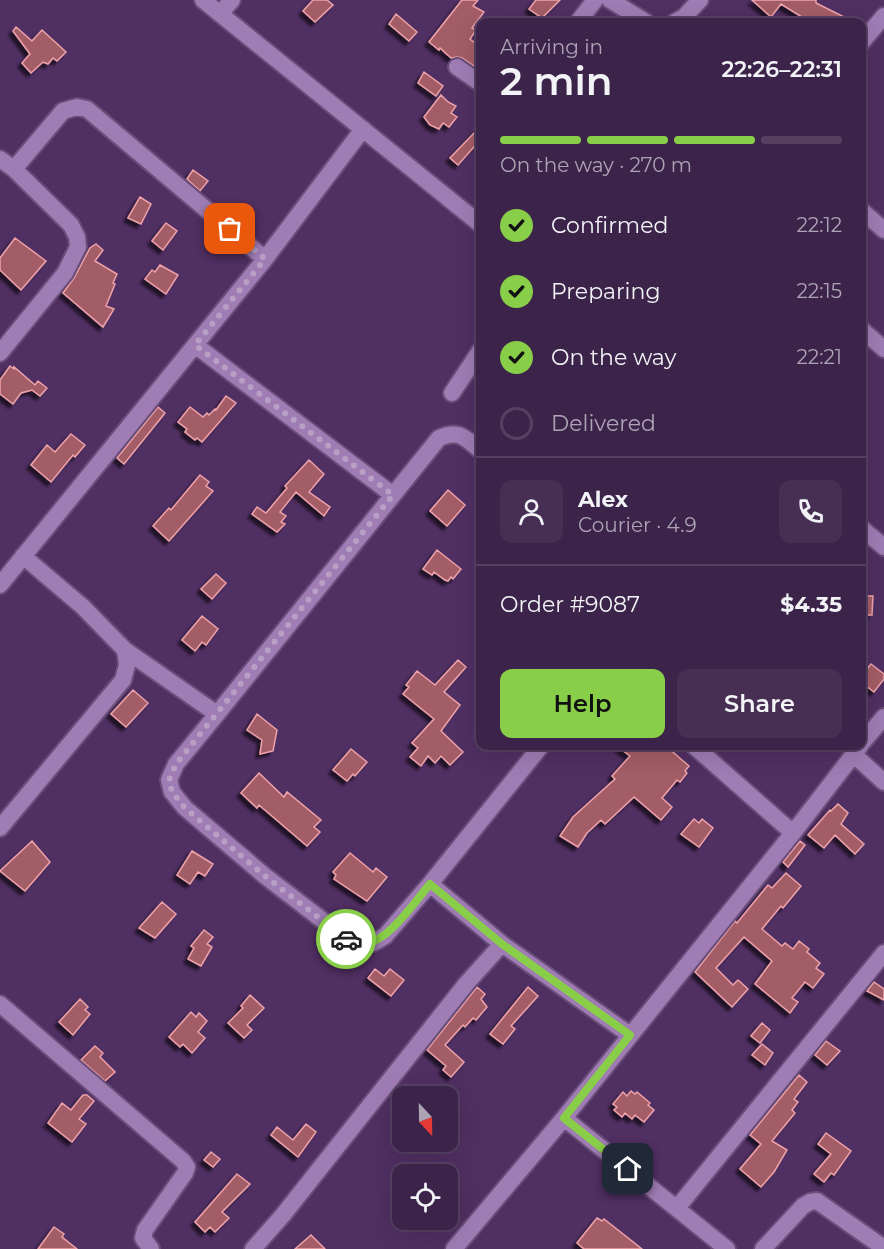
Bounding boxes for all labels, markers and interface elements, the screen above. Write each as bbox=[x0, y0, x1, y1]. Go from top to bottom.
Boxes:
text: Arriving in bbox=[500, 35, 603, 59]
text: 22:26–22:31 bbox=[721, 56, 842, 83]
text: 2 min bbox=[500, 57, 613, 105]
text: On the way · 270 m bbox=[500, 153, 692, 177]
pin bbox=[204, 203, 255, 254]
icon: check bbox=[500, 209, 533, 242]
icon: bag bbox=[213, 212, 246, 245]
text: Confirmed bbox=[551, 212, 668, 239]
text: 22:12 bbox=[796, 213, 842, 237]
icon: check bbox=[500, 275, 533, 308]
text: Preparing bbox=[551, 278, 660, 305]
text: 22:15 bbox=[797, 279, 842, 303]
icon: check bbox=[500, 341, 533, 374]
text: On the way bbox=[551, 344, 676, 371]
text: 22:21 bbox=[796, 345, 842, 369]
text: Delivered bbox=[551, 410, 656, 437]
button: person bbox=[500, 480, 563, 543]
button: phone bbox=[779, 480, 842, 543]
text: Alex bbox=[578, 486, 628, 513]
text: Courier · 4.9 bbox=[578, 513, 697, 537]
text: Order #9087 bbox=[500, 591, 640, 618]
text: $4.35 bbox=[780, 591, 842, 618]
button: Help bbox=[500, 669, 665, 738]
button: Share bbox=[677, 669, 842, 738]
courier bbox=[316, 909, 376, 969]
icon: car bbox=[330, 923, 363, 956]
north arrow bbox=[392, 1086, 458, 1152]
map controls bbox=[392, 1086, 458, 1230]
pin bbox=[602, 1143, 653, 1194]
icon: home bbox=[611, 1152, 644, 1185]
button: locate bbox=[392, 1164, 458, 1230]

